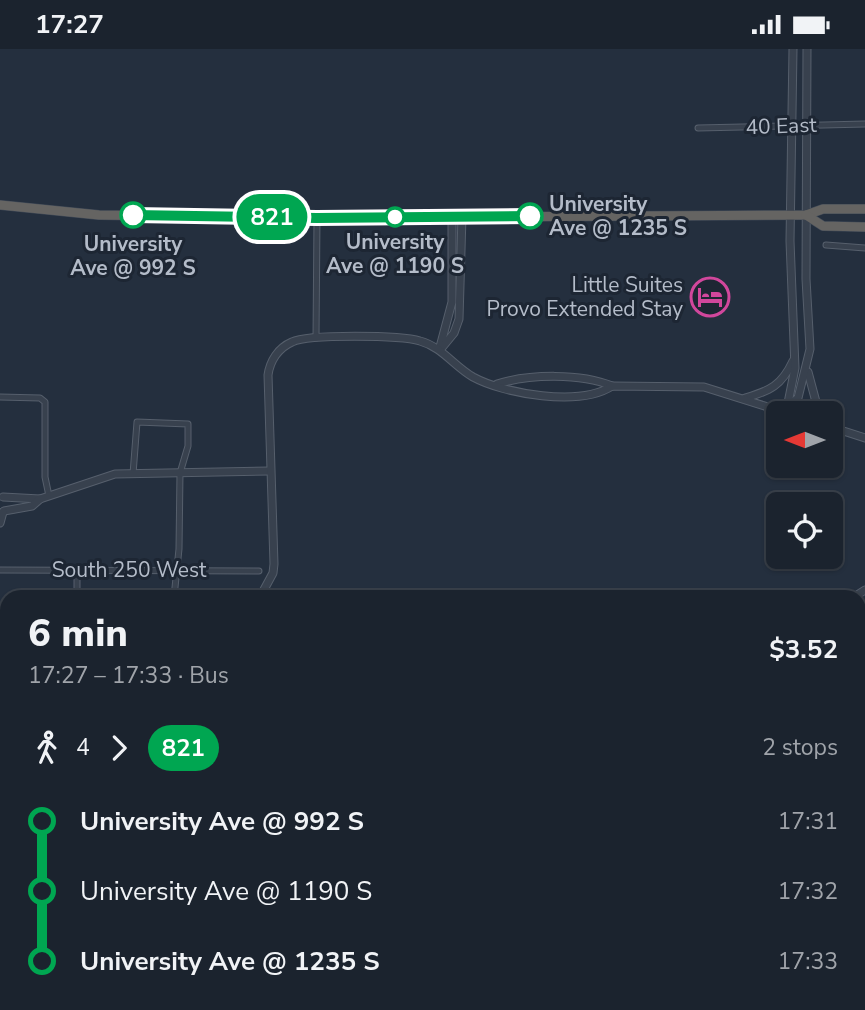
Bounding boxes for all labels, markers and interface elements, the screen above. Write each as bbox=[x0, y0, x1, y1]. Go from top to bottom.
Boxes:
text: 17:27 bbox=[35, 7, 104, 42]
street label: 40 East bbox=[745, 111, 818, 141]
place label: University Ave @ 1235 S bbox=[549, 190, 687, 242]
line badge: 821 bbox=[232, 194, 312, 240]
text: 821 bbox=[250, 201, 294, 233]
marker: University Ave @ 992 S bbox=[120, 202, 146, 228]
marker: University Ave @ 1235 S bbox=[517, 203, 543, 229]
marker: University Ave @ 1190 S bbox=[385, 207, 405, 227]
place label: University Ave @ 1190 S bbox=[326, 228, 464, 280]
place label: University Ave @ 992 S bbox=[70, 230, 196, 282]
place label: Little Suites Provo Extended Stay bbox=[487, 271, 683, 323]
hotel icon: Little Suites Provo Extended Stay bbox=[689, 276, 731, 318]
north arrow bbox=[766, 401, 844, 478]
map controls bbox=[766, 401, 843, 569]
button: locate bbox=[766, 492, 843, 569]
street label: South 250 West bbox=[52, 556, 207, 584]
text: 6 min bbox=[28, 608, 128, 659]
text: $3.52 bbox=[769, 632, 838, 667]
text: 17:27 – 17:33 · Bus bbox=[28, 660, 229, 691]
icon: walk bbox=[28, 729, 66, 767]
icon: forward bbox=[100, 729, 138, 767]
text: 4 bbox=[76, 732, 90, 763]
text: 821 bbox=[162, 732, 205, 764]
text: 2 stops bbox=[762, 732, 838, 763]
text: University Ave @ 992 S bbox=[80, 804, 364, 839]
text: 17:31 bbox=[778, 806, 838, 837]
text: University Ave @ 1190 S bbox=[80, 874, 372, 909]
text: 17:32 bbox=[778, 876, 838, 907]
text: University Ave @ 1235 S bbox=[80, 944, 380, 979]
text: 17:33 bbox=[778, 946, 838, 977]

